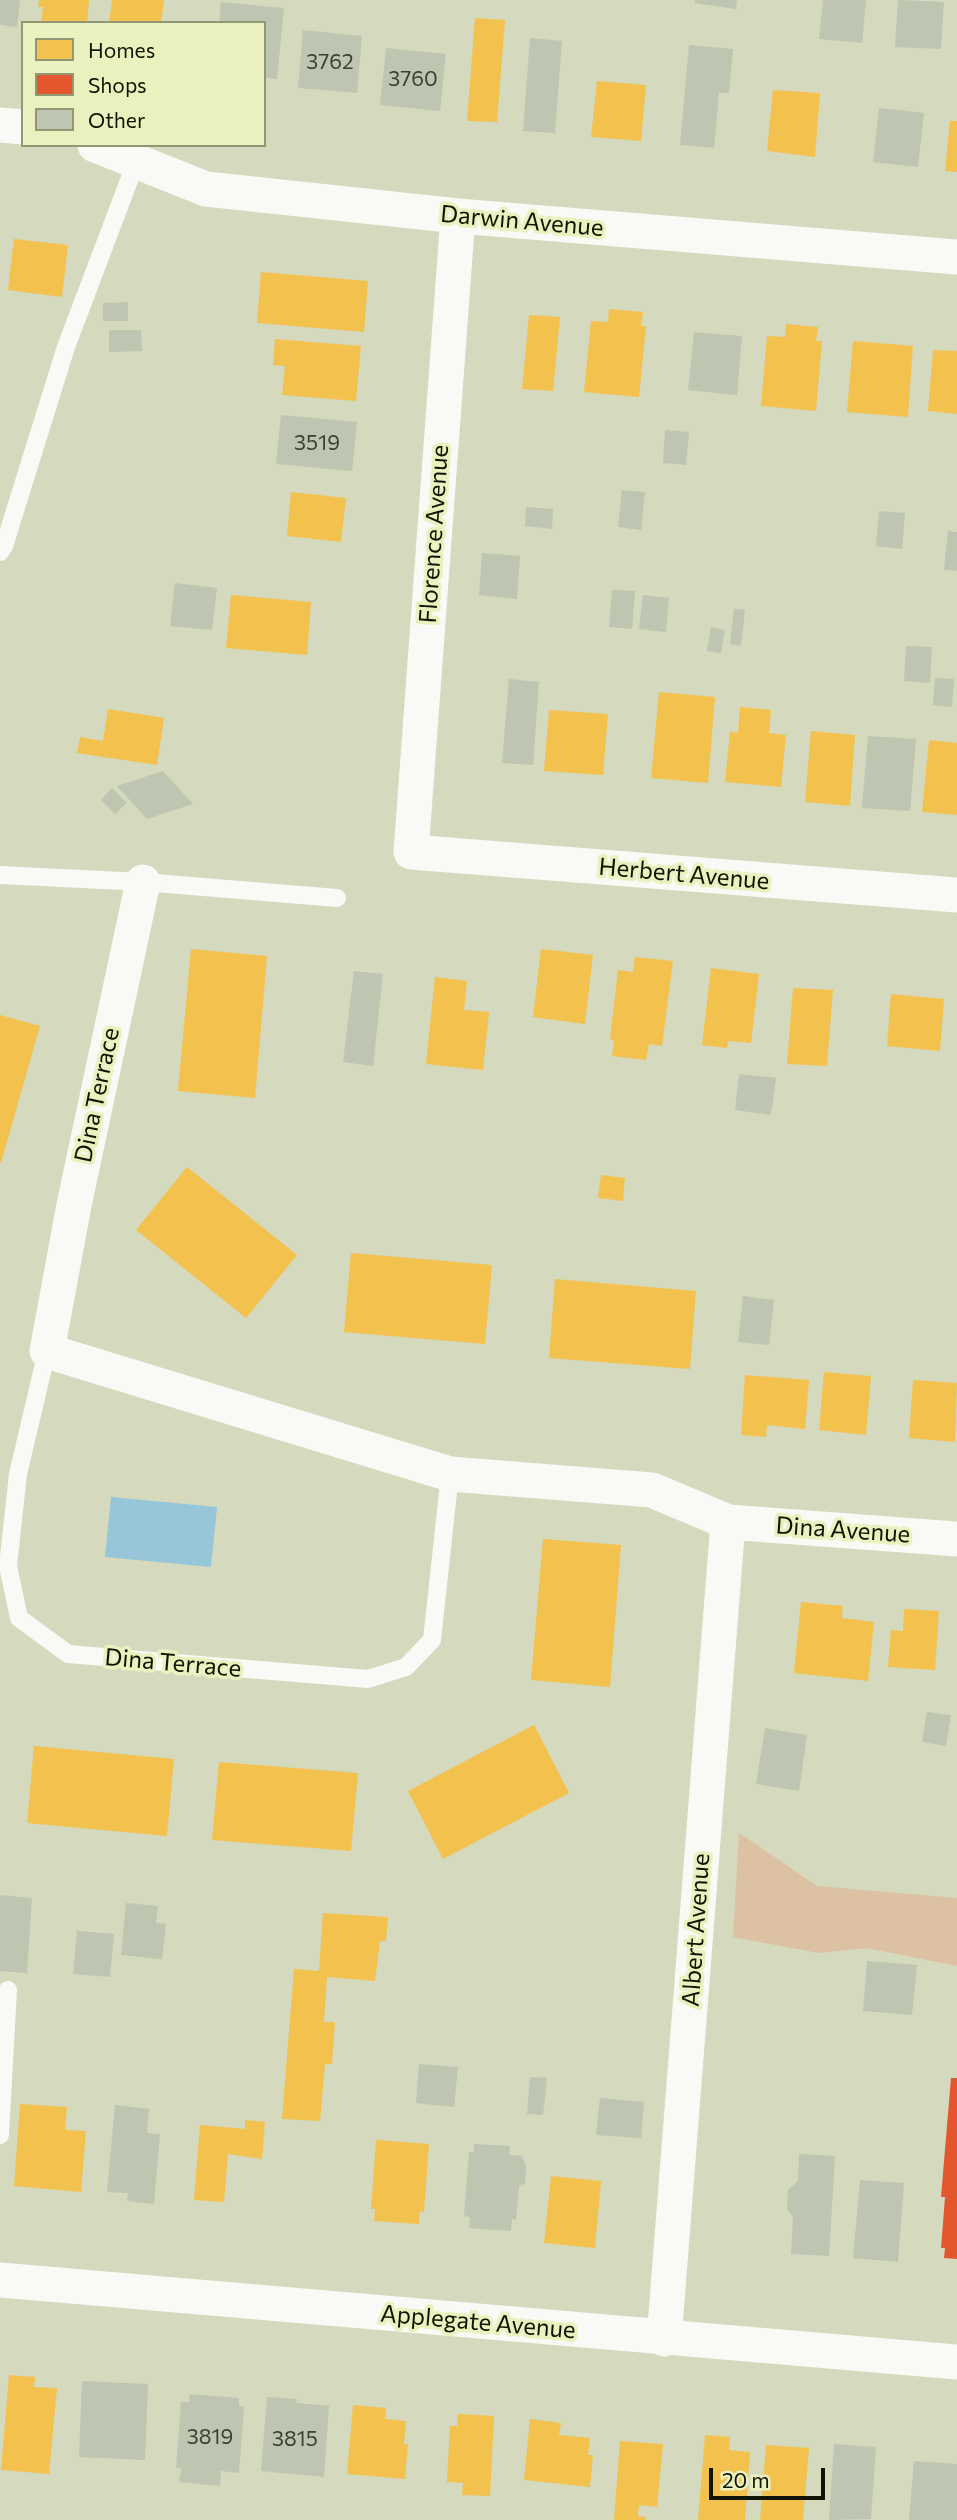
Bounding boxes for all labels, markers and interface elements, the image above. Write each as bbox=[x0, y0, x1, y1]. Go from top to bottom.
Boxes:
legend bbox=[21, 21, 266, 147]
text: Homes bbox=[88, 37, 155, 62]
house number: 3762 bbox=[306, 49, 354, 75]
house number: 3760 bbox=[388, 66, 438, 92]
text: Shops bbox=[88, 72, 147, 97]
text: Other bbox=[88, 107, 145, 132]
street label: Darwin Avenue bbox=[439, 200, 605, 242]
house number: 3519 bbox=[294, 430, 340, 456]
street label: Florence Avenue bbox=[413, 444, 455, 624]
street label: Herbert Avenue bbox=[598, 852, 770, 896]
street label: Dina Terrace bbox=[69, 1025, 125, 1165]
street label: Dina Avenue bbox=[775, 1511, 911, 1549]
street label: Dina Terrace bbox=[104, 1643, 242, 1683]
street label: Albert Avenue bbox=[676, 1852, 716, 2008]
street label: Applegate Avenue bbox=[379, 2299, 577, 2345]
house number: 3819 bbox=[187, 2424, 233, 2450]
house number: 3815 bbox=[272, 2426, 318, 2452]
scale bar bbox=[712, 2454, 828, 2498]
text: 20 m bbox=[722, 2467, 770, 2492]

